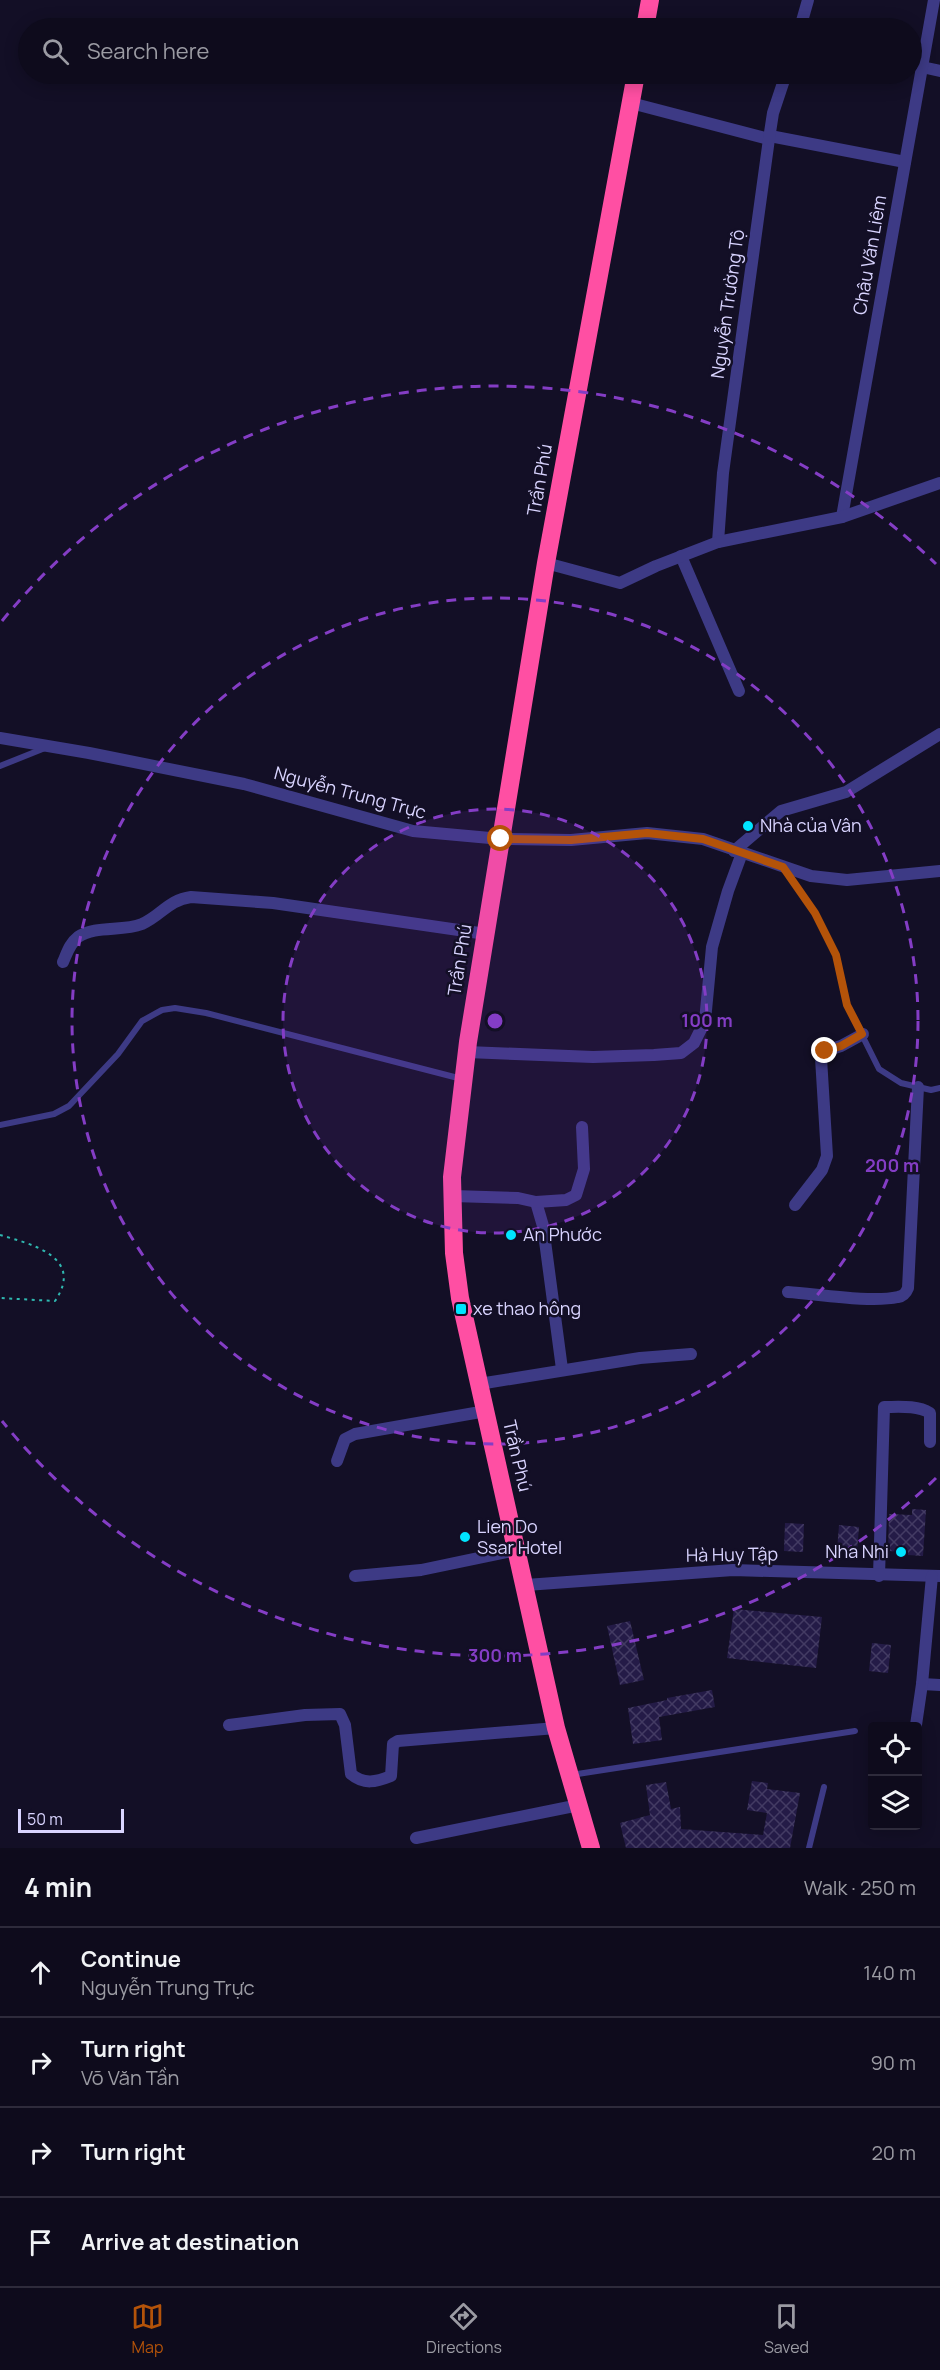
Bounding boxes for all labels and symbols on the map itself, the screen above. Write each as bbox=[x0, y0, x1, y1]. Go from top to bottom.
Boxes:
street label: Châu Văn Liêm bbox=[847, 193, 891, 317]
street label: Nguyễn Trường Tộ bbox=[705, 228, 749, 380]
street label: Trần Phú bbox=[521, 442, 557, 518]
street label: Nguyễn Trung Trực bbox=[272, 760, 429, 824]
place label: Nhà của Vân bbox=[760, 813, 862, 837]
marker: Nhà của Vân bbox=[741, 819, 755, 833]
route start bbox=[487, 825, 513, 851]
street label: Trần Phú bbox=[441, 922, 477, 998]
text: 100 m bbox=[681, 1008, 733, 1032]
centre of rings bbox=[485, 1011, 505, 1031]
route end bbox=[811, 1037, 837, 1063]
text: 200 m bbox=[865, 1153, 919, 1177]
place label: An Phước bbox=[523, 1222, 602, 1246]
marker: An Phước bbox=[504, 1228, 518, 1242]
place label: xe thao hông bbox=[473, 1296, 581, 1320]
marker: xe thao hông bbox=[454, 1302, 468, 1316]
street label: Trần Phú bbox=[498, 1418, 538, 1494]
place label: Lien Do Ssar Hotel bbox=[477, 1514, 562, 1559]
marker: Lien Do Ssar Hotel bbox=[458, 1530, 472, 1544]
place label: Nha Nhi bbox=[825, 1539, 889, 1563]
street label: Hà Huy Tập bbox=[686, 1541, 778, 1567]
marker: Nha Nhi bbox=[894, 1545, 908, 1559]
text: 300 m bbox=[468, 1643, 522, 1667]
scale bar bbox=[18, 1806, 124, 1834]

